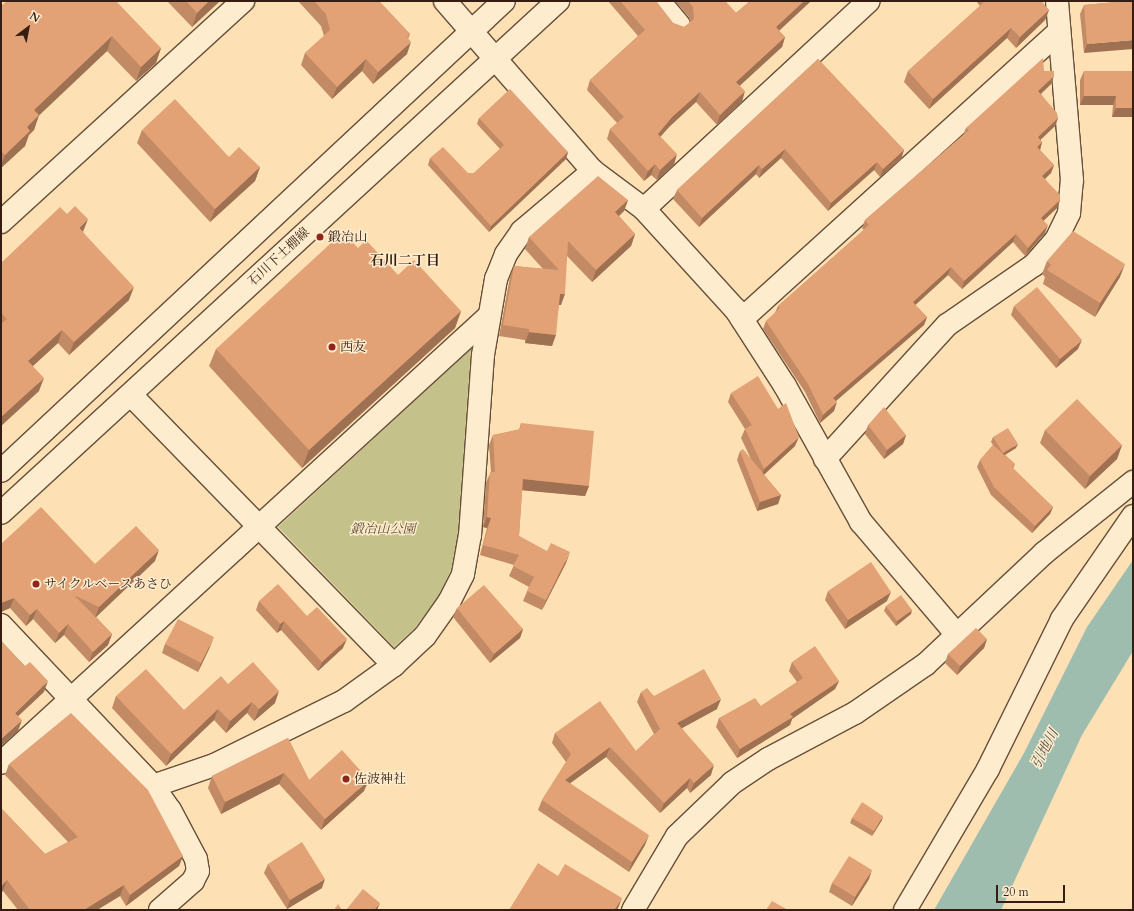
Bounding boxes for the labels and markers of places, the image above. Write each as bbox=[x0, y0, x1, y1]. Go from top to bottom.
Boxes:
place label: 鍛冶山 bbox=[328, 229, 367, 245]
marker: 鍛冶山 bbox=[315, 232, 325, 242]
place label: 西友 bbox=[340, 339, 366, 355]
marker: 西友 bbox=[327, 342, 337, 352]
place label: サイクルベースあさひ bbox=[44, 576, 174, 592]
marker: サイクルベースあさひ bbox=[31, 579, 41, 589]
place label: 佐波神社 bbox=[354, 771, 406, 787]
marker: 佐波神社 bbox=[341, 774, 351, 784]

